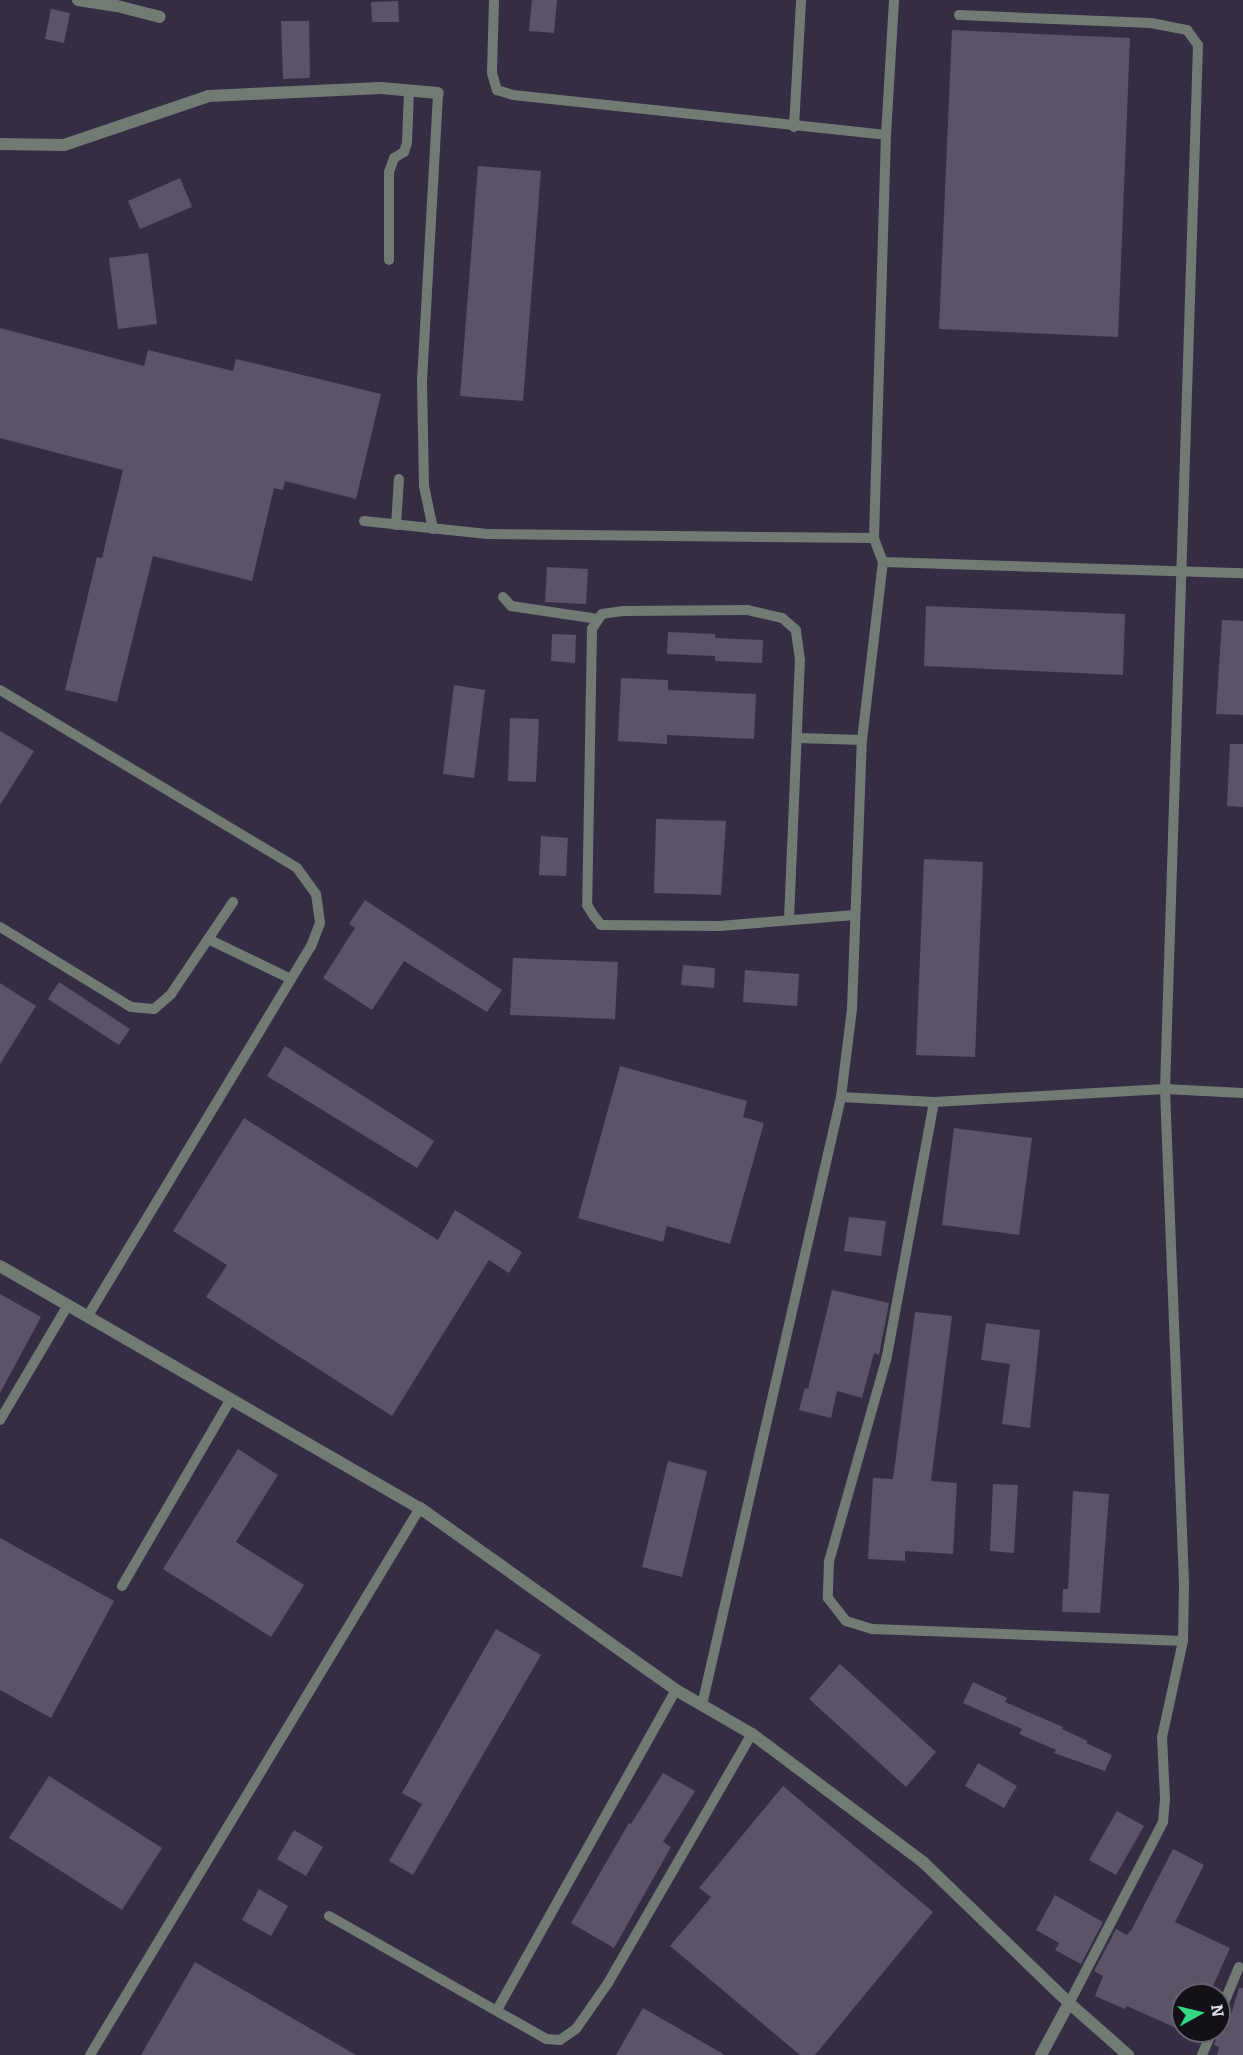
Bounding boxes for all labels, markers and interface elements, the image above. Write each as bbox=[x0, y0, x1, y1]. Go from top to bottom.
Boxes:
north arrow bbox=[1171, 1983, 1231, 2043]
text: N bbox=[1207, 2003, 1228, 2018]

